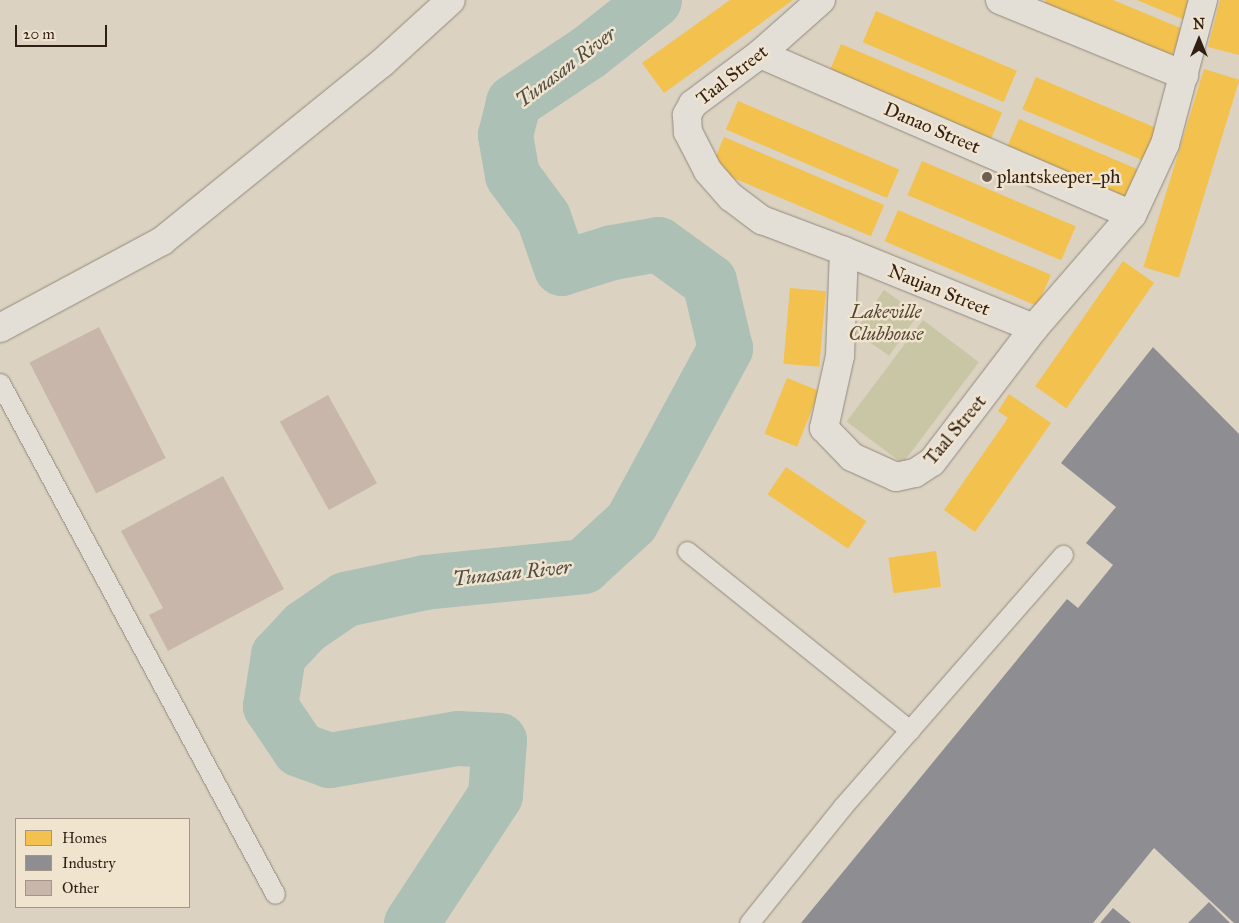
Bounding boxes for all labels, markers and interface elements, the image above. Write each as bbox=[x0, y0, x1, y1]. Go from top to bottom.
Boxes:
scale bar bbox=[18, 15, 110, 47]
north arrow bbox=[1174, 15, 1224, 65]
text: N bbox=[1193, 16, 1205, 33]
water label: Tunasan River bbox=[511, 22, 621, 112]
text: 20 m bbox=[23, 25, 55, 43]
street label: Taal Street bbox=[692, 40, 772, 110]
street label: Danao Street bbox=[880, 98, 984, 158]
place label: plantskeeper_ph bbox=[997, 166, 1121, 188]
marker: plantskeeper_ph bbox=[981, 171, 993, 183]
street label: Naujan Street bbox=[885, 259, 993, 321]
park label: Lakeville Clubhouse bbox=[849, 301, 923, 345]
street label: Taal Street bbox=[919, 390, 991, 470]
water label: Tunasan River bbox=[451, 555, 573, 591]
legend bbox=[15, 818, 190, 908]
text: Homes bbox=[62, 829, 107, 847]
text: Industry bbox=[62, 854, 116, 872]
text: Other bbox=[62, 879, 99, 897]

